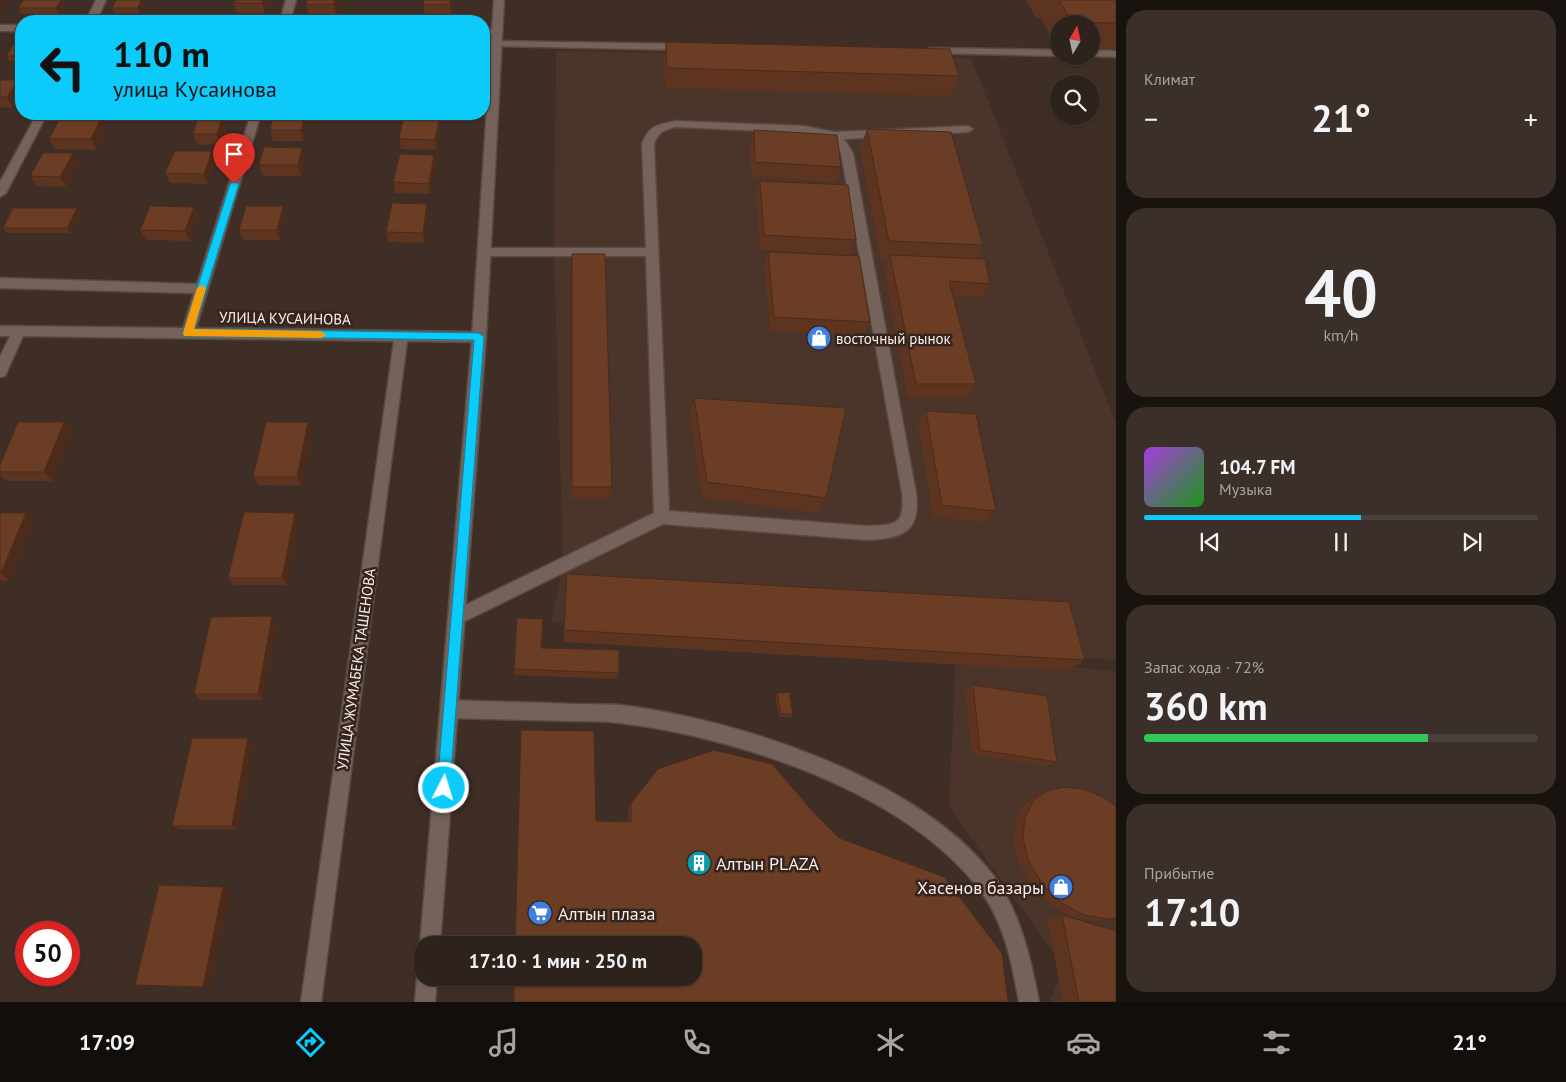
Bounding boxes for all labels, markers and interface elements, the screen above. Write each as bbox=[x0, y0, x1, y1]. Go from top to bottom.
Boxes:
north arrow bbox=[1050, 15, 1100, 65]
map controls bbox=[1050, 15, 1100, 125]
text: 110 m bbox=[113, 31, 210, 77]
icon: left bbox=[30, 35, 95, 100]
text: Климат bbox=[1144, 69, 1195, 89]
text: улица Кусаинова bbox=[113, 75, 277, 103]
button: search bbox=[1050, 75, 1100, 125]
text: 21° bbox=[1311, 93, 1371, 142]
text: − bbox=[1144, 100, 1158, 137]
text: + bbox=[1524, 100, 1538, 137]
pin bbox=[213, 133, 255, 184]
icon: arrive bbox=[220, 140, 248, 168]
text: 40 bbox=[1304, 250, 1378, 334]
street label: УЛИЦА КУСАИНОВА bbox=[219, 307, 351, 329]
shop icon: восточный рынок bbox=[806, 325, 832, 351]
text: km/h bbox=[1323, 325, 1359, 345]
place label: восточный рынок bbox=[836, 329, 952, 348]
text: 104.7 FM bbox=[1219, 455, 1295, 479]
text: Музыка bbox=[1219, 479, 1272, 499]
icon: previous bbox=[1196, 528, 1224, 556]
icon: pause bbox=[1327, 528, 1355, 556]
icon: next bbox=[1458, 528, 1486, 556]
street label: УЛИЦА ЖУМАБЕКА ТАШЕНОВА bbox=[332, 567, 380, 771]
text: Запас хода · 72% bbox=[1144, 657, 1264, 677]
text: 360 km bbox=[1144, 681, 1268, 730]
position arrow bbox=[417, 761, 469, 813]
building icon: Алтын PLAZA bbox=[686, 850, 712, 876]
place label: Алтын PLAZA bbox=[716, 852, 819, 875]
text: Прибытие bbox=[1144, 863, 1214, 883]
shop icon: Хасенов базары bbox=[1048, 874, 1074, 900]
place label: Хасенов базары bbox=[917, 876, 1044, 899]
text: 17:10 bbox=[1144, 887, 1240, 936]
supermarket icon: Алтын плаза bbox=[527, 900, 553, 926]
place label: Алтын плаза bbox=[558, 902, 656, 925]
speed limit sign: 50 bbox=[15, 921, 80, 986]
text: 17:10 · 1 мин · 250 m bbox=[469, 949, 647, 973]
icon: directions bbox=[293, 1025, 328, 1060]
icon: music bbox=[486, 1025, 521, 1060]
icon: phone bbox=[679, 1025, 714, 1060]
icon: climate bbox=[873, 1025, 908, 1060]
icon: car bbox=[1066, 1025, 1101, 1060]
icon: filters bbox=[1259, 1025, 1294, 1060]
text: 17:09 bbox=[79, 1028, 135, 1056]
text: 21° bbox=[1452, 1028, 1487, 1056]

